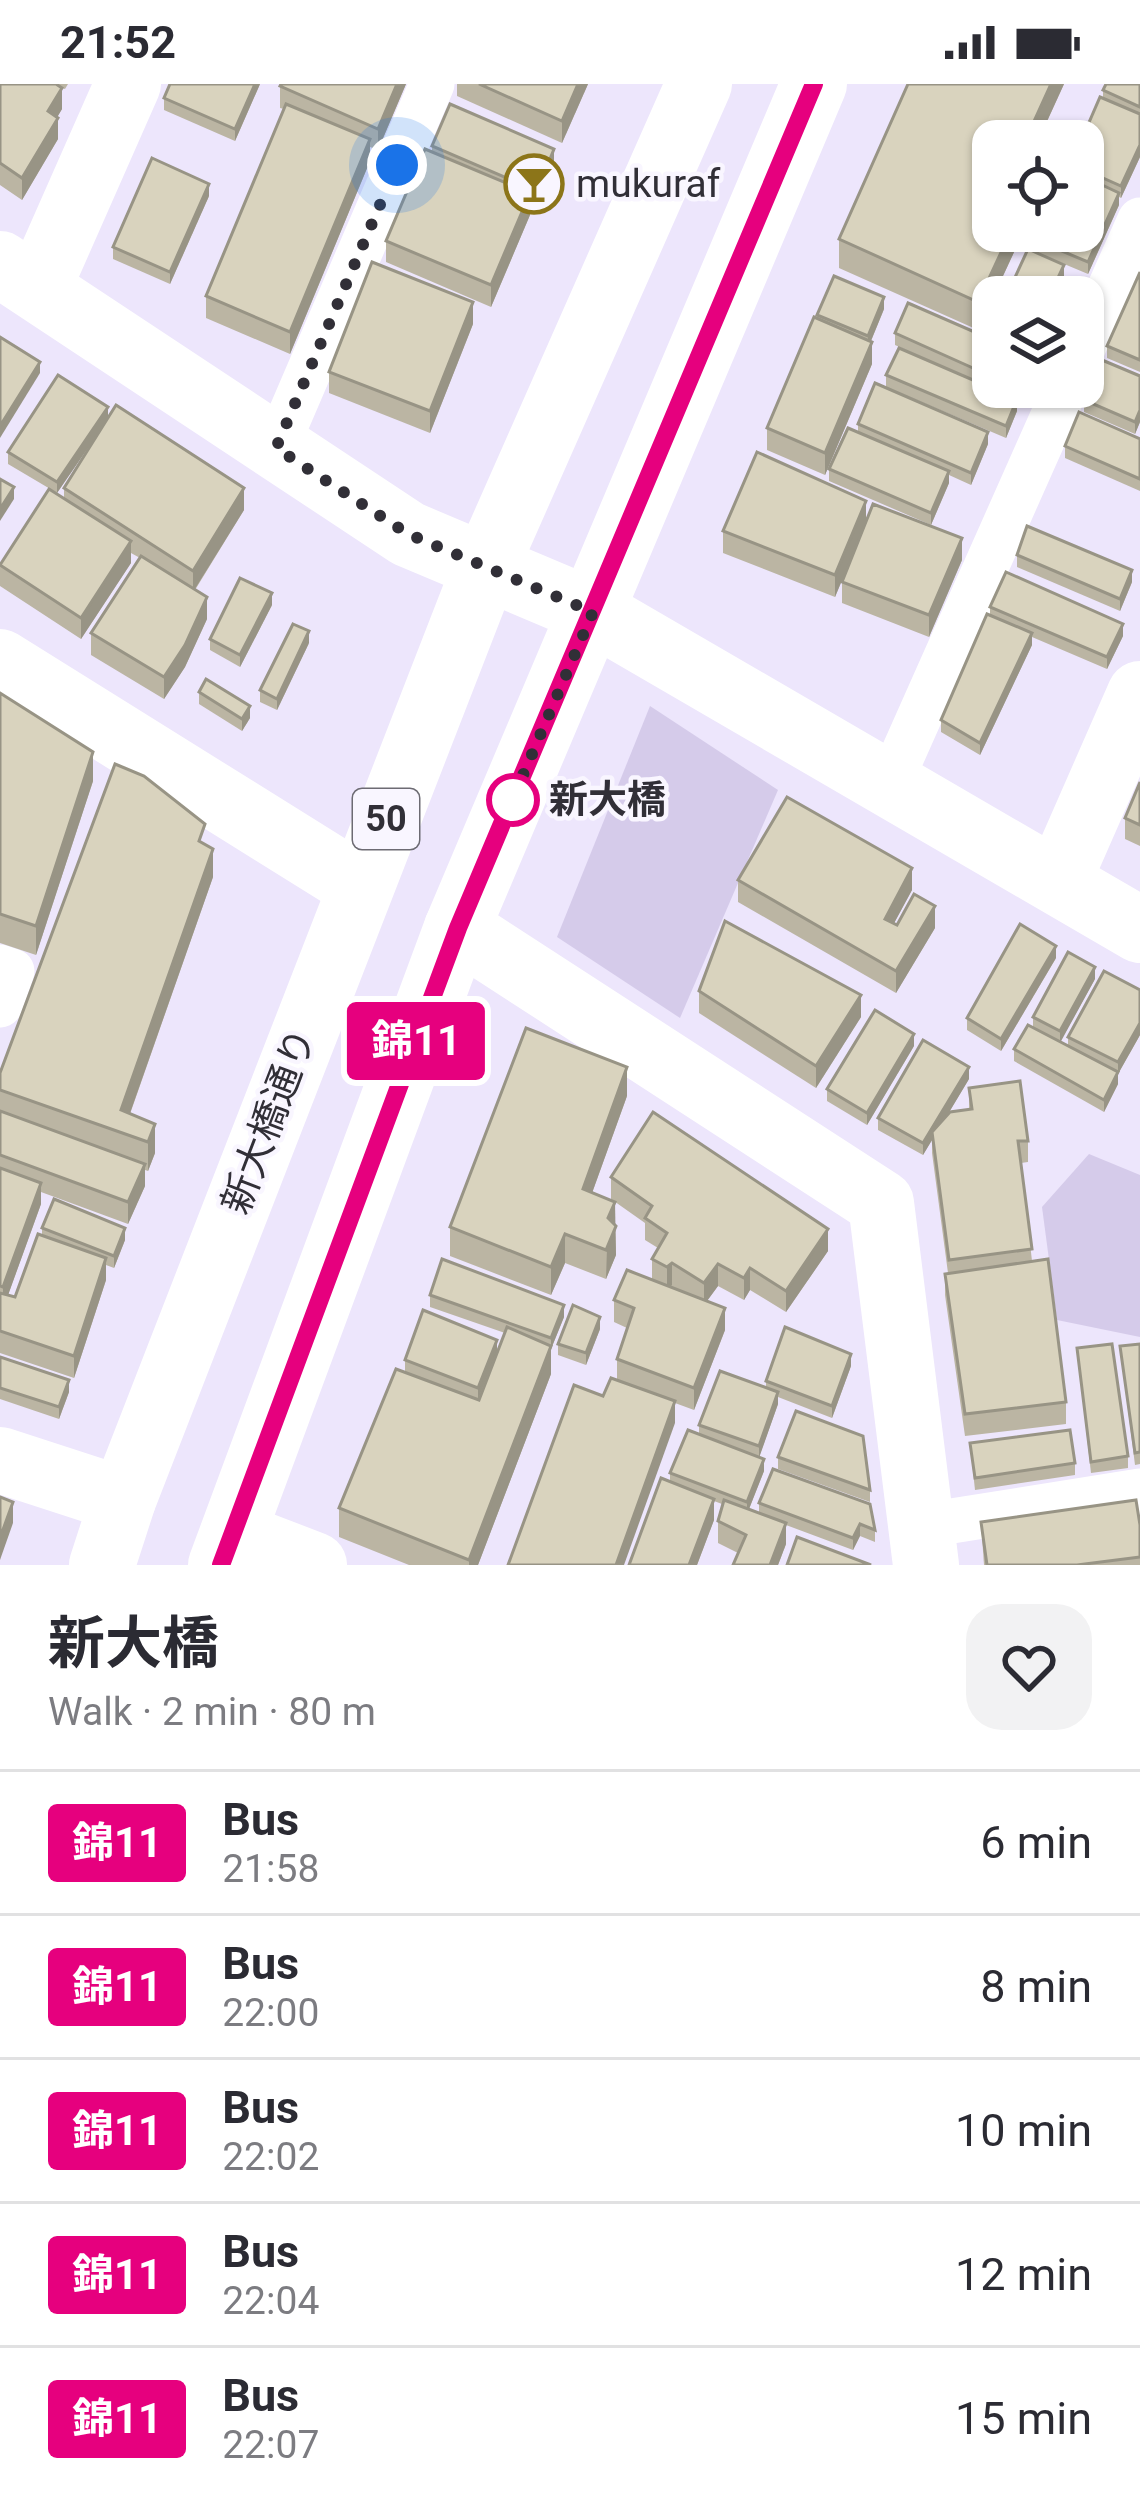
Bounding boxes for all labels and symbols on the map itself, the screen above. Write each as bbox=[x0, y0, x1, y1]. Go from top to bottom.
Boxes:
your location bbox=[367, 135, 427, 195]
bar icon: mukuraf bbox=[503, 153, 565, 215]
place label: mukuraf bbox=[576, 161, 721, 207]
marker: 新大橋 bbox=[488, 775, 538, 825]
place label: 新大橋 bbox=[549, 777, 666, 823]
road number: 50 bbox=[353, 789, 419, 849]
line badge: 錦11 bbox=[347, 1002, 485, 1080]
street label: 新大橋通り bbox=[213, 1022, 325, 1220]

